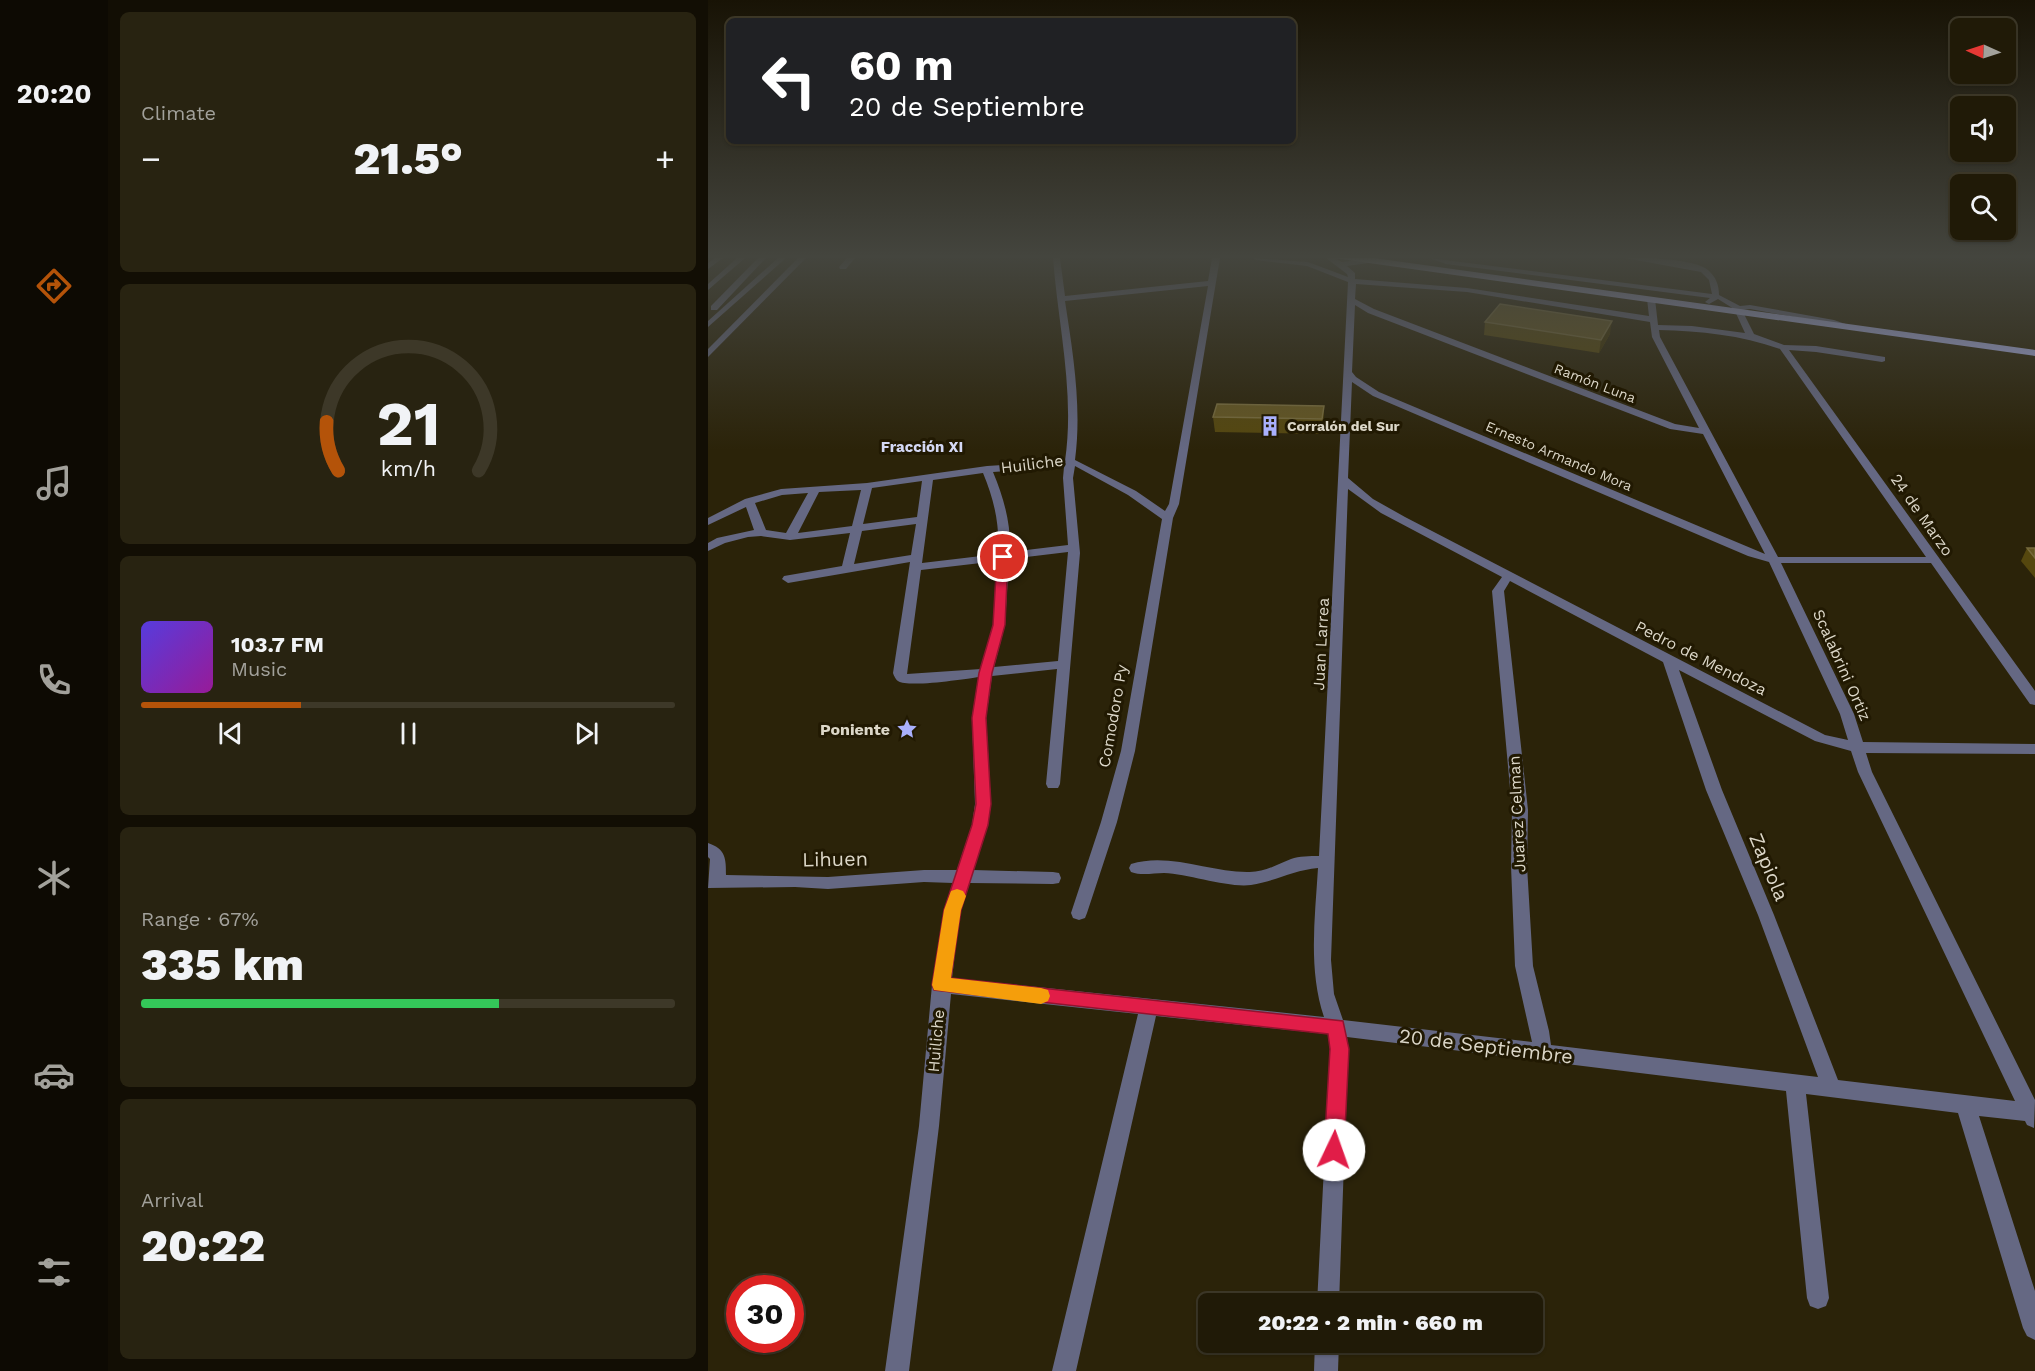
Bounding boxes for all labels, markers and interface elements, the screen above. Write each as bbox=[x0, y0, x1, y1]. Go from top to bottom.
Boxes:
north arrow bbox=[1950, 18, 2016, 84]
map controls bbox=[1950, 18, 2016, 240]
text: 60 m bbox=[849, 41, 953, 90]
icon: left bbox=[750, 42, 828, 120]
text: 20:20 bbox=[16, 78, 92, 110]
text: 20 de Septiembre bbox=[849, 91, 1085, 123]
button: sound bbox=[1950, 96, 2016, 162]
text: Climate bbox=[141, 101, 216, 125]
text: 21.5° bbox=[353, 132, 463, 185]
text: − bbox=[141, 139, 161, 178]
text: + bbox=[655, 139, 675, 178]
button: search bbox=[1950, 174, 2016, 240]
icon: directions bbox=[33, 265, 75, 307]
street label: Ramón Luna bbox=[1552, 360, 1638, 406]
text: 21 bbox=[376, 387, 440, 460]
building icon: Corralón del Sur bbox=[1258, 414, 1282, 438]
place label: Corralón del Sur bbox=[1287, 418, 1400, 434]
street label: Ernesto Armando Mora bbox=[1483, 418, 1635, 494]
district label: Fracción XI bbox=[881, 438, 963, 456]
street label: Huiliche bbox=[1000, 451, 1064, 477]
text: km/h bbox=[380, 456, 436, 481]
icon: music bbox=[33, 462, 75, 504]
street label: 24 de Marzo bbox=[1887, 470, 1957, 560]
pin bbox=[977, 531, 1028, 582]
icon: arrive bbox=[986, 540, 1019, 573]
street label: Juan Larrea bbox=[1309, 597, 1333, 691]
street label: Scalabrini Ortiz bbox=[1809, 606, 1875, 724]
street label: Pedro de Mendoza bbox=[1632, 617, 1770, 699]
text: 103.7 FM bbox=[231, 632, 324, 657]
text: Music bbox=[231, 657, 287, 681]
icon: phone bbox=[33, 659, 75, 701]
street label: Comodoro Py bbox=[1095, 662, 1132, 769]
icon: previous bbox=[214, 717, 247, 750]
icon: pause bbox=[392, 717, 425, 750]
icon: next bbox=[570, 717, 603, 750]
place icon: Poniente bbox=[895, 717, 919, 741]
place label: Poniente bbox=[820, 720, 890, 739]
street label: Juarez Celman bbox=[1504, 755, 1530, 873]
street label: Zapiola bbox=[1744, 830, 1794, 904]
street label: Lihuen bbox=[802, 846, 868, 872]
icon: climate bbox=[33, 857, 75, 899]
text: Range · 67% bbox=[141, 907, 259, 931]
text: 335 km bbox=[141, 938, 304, 991]
street label: Huiliche bbox=[924, 1009, 948, 1073]
street label: 20 de Septiembre bbox=[1398, 1023, 1574, 1069]
icon: car bbox=[33, 1054, 75, 1096]
position arrow bbox=[1302, 1118, 1366, 1182]
text: Arrival bbox=[141, 1188, 203, 1212]
text: 20:22 bbox=[141, 1219, 265, 1272]
icon: filters bbox=[33, 1251, 75, 1293]
speed limit sign: 30 bbox=[726, 1275, 804, 1353]
text: 20:22 · 2 min · 660 m bbox=[1258, 1310, 1483, 1335]

